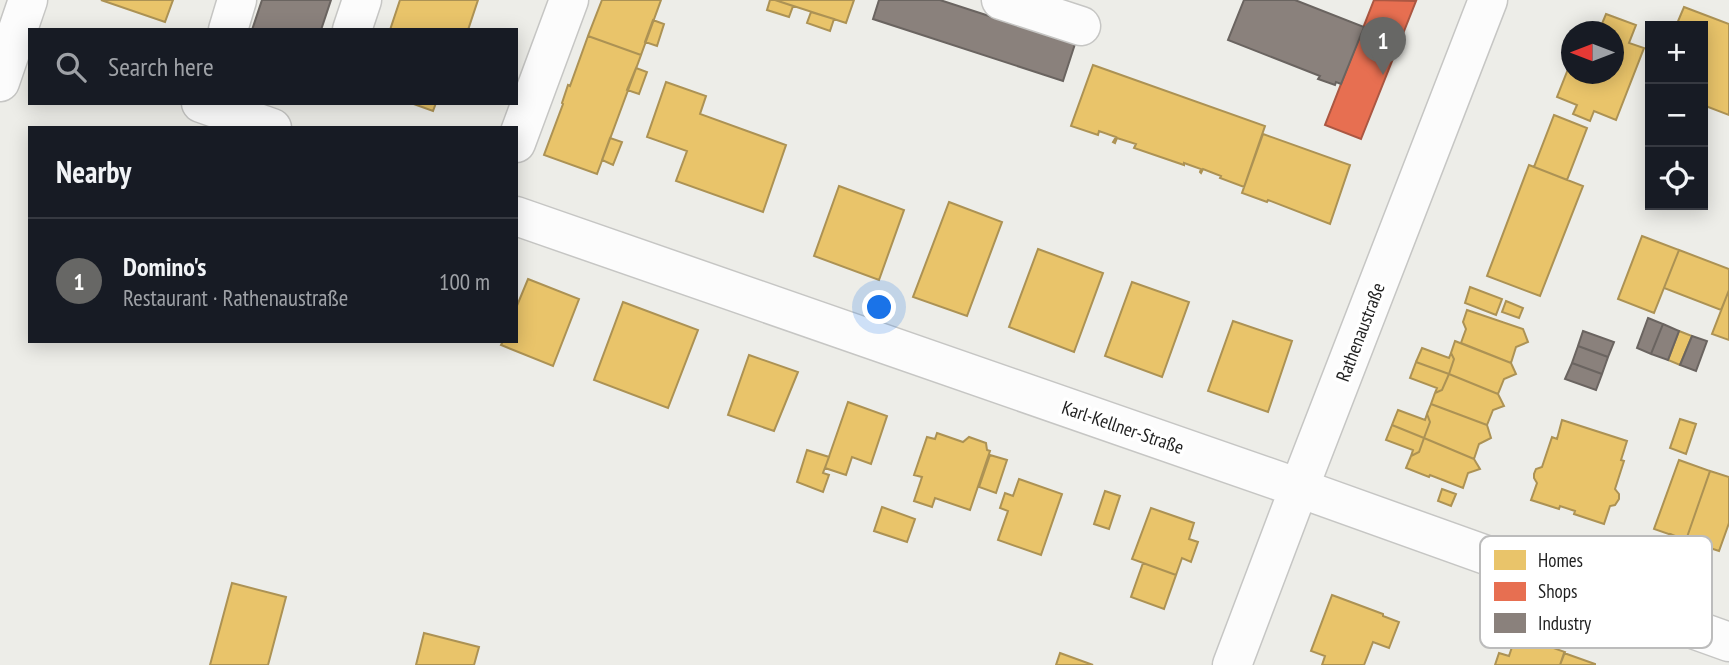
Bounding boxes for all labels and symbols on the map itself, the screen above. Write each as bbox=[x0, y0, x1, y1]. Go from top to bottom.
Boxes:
pin: 1 bbox=[1360, 17, 1406, 75]
north arrow bbox=[1561, 21, 1624, 84]
street label: Rathenaustraße bbox=[1330, 279, 1390, 385]
your location bbox=[862, 290, 896, 324]
street label: Karl-Kellner-Straße bbox=[1059, 395, 1187, 459]
legend bbox=[1480, 536, 1712, 648]
text: Homes bbox=[1538, 548, 1583, 572]
text: Shops bbox=[1538, 579, 1577, 603]
text: Industry bbox=[1538, 611, 1592, 635]

